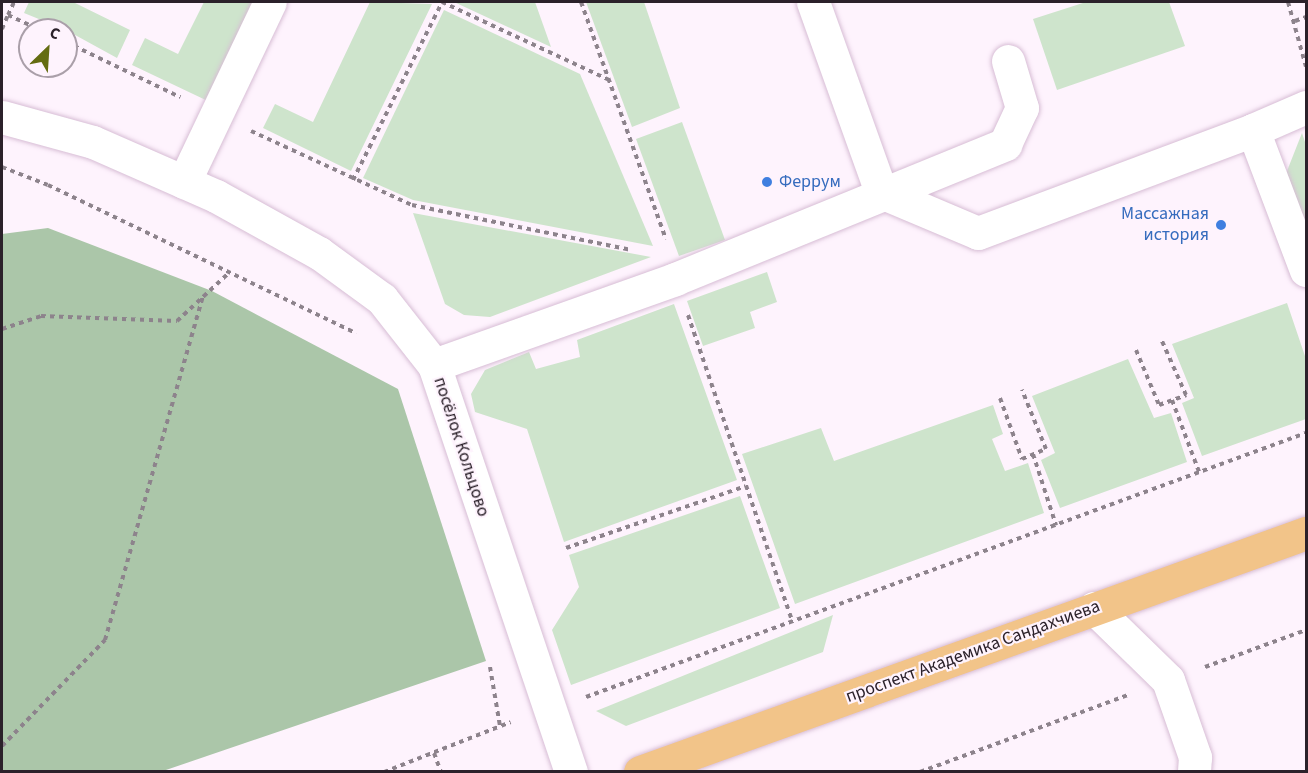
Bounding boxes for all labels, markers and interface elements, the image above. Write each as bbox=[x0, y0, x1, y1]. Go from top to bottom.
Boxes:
north arrow bbox=[18, 18, 78, 78]
text: С bbox=[46, 22, 64, 45]
place label: Феррум bbox=[779, 171, 841, 193]
marker: Феррум bbox=[760, 175, 774, 189]
place label: Массажная история bbox=[1121, 204, 1209, 246]
marker: Массажная история bbox=[1214, 218, 1228, 232]
street label: посёлок Кольцово bbox=[428, 375, 494, 519]
street label: проспект Академика Сандахчиева bbox=[843, 596, 1103, 708]

